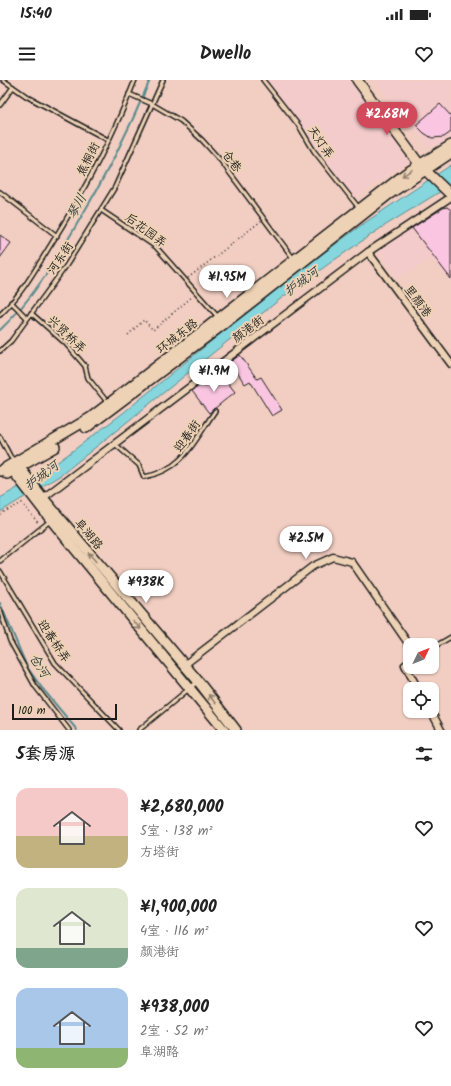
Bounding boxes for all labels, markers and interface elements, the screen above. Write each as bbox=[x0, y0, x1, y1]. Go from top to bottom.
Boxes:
text: 15:40 bbox=[20, 2, 52, 26]
text: Dwello bbox=[200, 40, 251, 69]
icon: menu bbox=[16, 43, 38, 65]
icon: heart bbox=[413, 43, 435, 65]
pin: ¥2.68M bbox=[354, 102, 420, 136]
text: ¥2.68M bbox=[365, 104, 409, 125]
street label: 天灯弄 bbox=[303, 122, 339, 163]
street label: 焦桐街 bbox=[72, 139, 105, 180]
street label: 仓巷 bbox=[217, 146, 246, 177]
one-way arrow bbox=[401, 169, 412, 178]
water label: 琴川 bbox=[62, 189, 93, 223]
street label: 后花园弄 bbox=[121, 208, 171, 252]
street label: 河东街 bbox=[42, 238, 78, 279]
water label: 护城河 bbox=[280, 261, 325, 302]
pin: ¥1.95M bbox=[194, 265, 260, 299]
text: ¥1.95M bbox=[208, 267, 246, 288]
street label: 里颜港 bbox=[399, 281, 436, 321]
street label: 兴贤桥弄 bbox=[43, 311, 91, 358]
street label: 颜港街 bbox=[228, 311, 268, 348]
street label: 环城东路 bbox=[153, 314, 202, 359]
pin: ¥1.9M bbox=[186, 359, 242, 393]
text: ¥1.9M bbox=[198, 361, 230, 382]
street label: 迎春街 bbox=[169, 416, 206, 456]
water label: 护城河 bbox=[20, 455, 65, 496]
street label: 阜湖路 bbox=[70, 514, 107, 554]
pin: ¥2.5M bbox=[278, 526, 334, 560]
text: ¥2.5M bbox=[288, 528, 324, 549]
one-way arrow bbox=[88, 551, 97, 562]
pin: ¥938K bbox=[118, 570, 174, 604]
text: ¥938K bbox=[127, 572, 165, 593]
street label: 迎春桥弄 bbox=[32, 616, 75, 666]
one-way arrow bbox=[133, 619, 142, 630]
north arrow bbox=[403, 638, 439, 674]
map controls bbox=[403, 638, 439, 718]
water label: 仓河 bbox=[23, 649, 56, 684]
button: locate bbox=[403, 682, 439, 718]
one-way arrow bbox=[208, 694, 216, 705]
scale bar bbox=[12, 702, 117, 721]
text: 100 m bbox=[18, 702, 46, 720]
text: 5套房源 bbox=[16, 741, 76, 768]
icon: filters bbox=[413, 743, 435, 765]
text: ¥2,680,000 bbox=[140, 794, 223, 821]
icon: home bbox=[48, 804, 96, 852]
icon: heart bbox=[413, 817, 435, 839]
text: 5室 · 138 m² bbox=[140, 821, 212, 842]
text: 方塔街 bbox=[140, 842, 179, 863]
text: ¥1,900,000 bbox=[140, 894, 217, 921]
icon: home bbox=[48, 904, 96, 952]
icon: heart bbox=[413, 917, 435, 939]
text: 4室 · 116 m² bbox=[140, 921, 209, 942]
text: 颜港街 bbox=[140, 942, 179, 963]
text: ¥938,000 bbox=[140, 994, 209, 1021]
icon: home bbox=[48, 1004, 96, 1052]
icon: heart bbox=[413, 1017, 435, 1039]
text: 2室 · 52 m² bbox=[140, 1021, 208, 1042]
text: 阜湖路 bbox=[140, 1042, 179, 1063]

